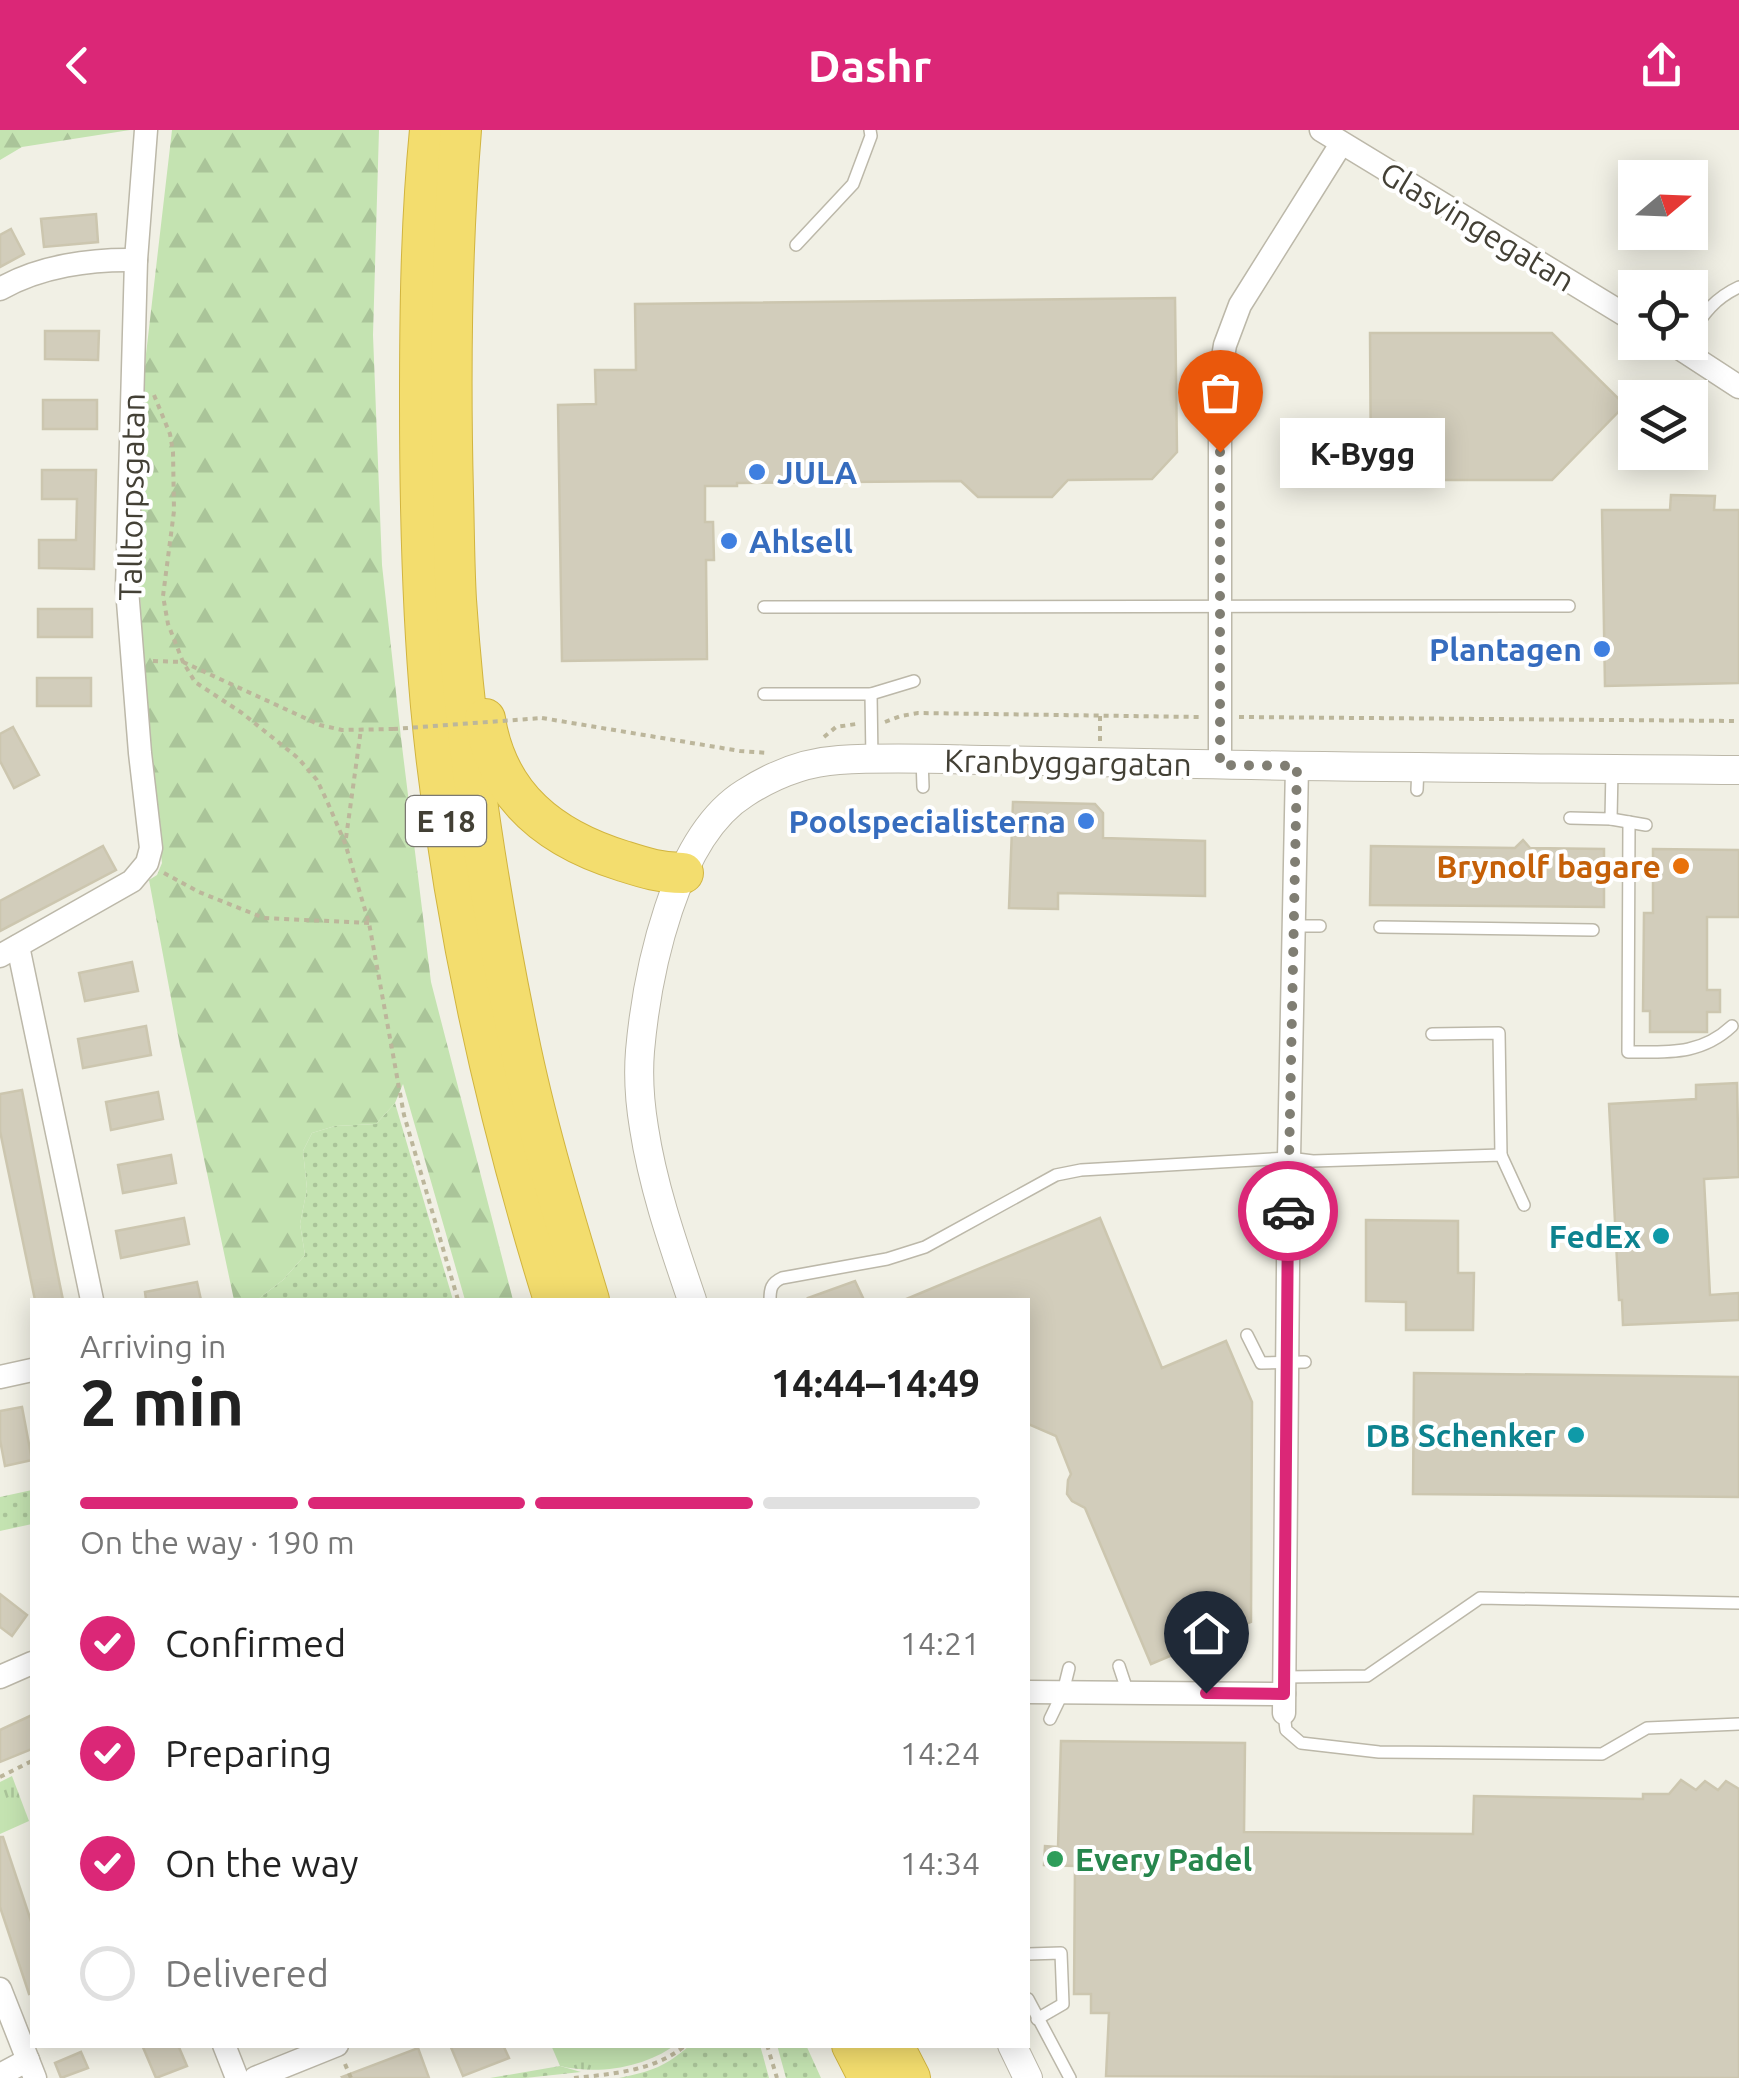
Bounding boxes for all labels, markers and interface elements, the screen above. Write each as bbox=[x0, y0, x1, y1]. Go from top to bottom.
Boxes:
icon: back bbox=[50, 38, 105, 93]
icon: share bbox=[1634, 38, 1689, 93]
text: Dashr bbox=[808, 40, 931, 91]
street label: Glasvingegatan bbox=[1375, 154, 1581, 298]
north arrow bbox=[1618, 160, 1708, 250]
map controls bbox=[1618, 160, 1708, 470]
button: locate bbox=[1618, 270, 1708, 360]
pin bbox=[1178, 350, 1263, 453]
icon: bag bbox=[1193, 365, 1248, 420]
button: layers bbox=[1618, 380, 1708, 470]
street label: Talltorpsgatan bbox=[111, 393, 151, 601]
callout: K-Bygg bbox=[1280, 417, 1445, 487]
text: K-Bygg bbox=[1310, 435, 1415, 471]
place label: JULA bbox=[777, 454, 858, 490]
marker: JULA bbox=[746, 461, 768, 483]
place label: Ahlsell bbox=[749, 523, 853, 559]
marker: Ahlsell bbox=[718, 530, 740, 552]
place label: Plantagen bbox=[1429, 631, 1582, 667]
marker: Plantagen bbox=[1591, 638, 1613, 660]
street label: Kranbyggargatan bbox=[944, 742, 1192, 782]
road number: E 18 bbox=[406, 796, 486, 846]
place label: Poolspecialisterna bbox=[789, 803, 1066, 839]
marker: Poolspecialisterna bbox=[1075, 810, 1097, 832]
place label: Brynolf bagare bbox=[1436, 848, 1661, 884]
marker: Brynolf bagare bbox=[1670, 855, 1692, 877]
courier bbox=[1238, 1161, 1338, 1261]
icon: car bbox=[1261, 1184, 1316, 1239]
place label: FedEx bbox=[1549, 1218, 1641, 1254]
marker: FedEx bbox=[1650, 1225, 1672, 1247]
text: Arriving in bbox=[80, 1328, 226, 1364]
text: 14:44–14:49 bbox=[771, 1362, 980, 1404]
text: 2 min bbox=[80, 1365, 244, 1438]
place label: DB Schenker bbox=[1366, 1417, 1556, 1453]
marker: DB Schenker bbox=[1565, 1424, 1587, 1446]
text: On the way · 190 m bbox=[80, 1524, 355, 1560]
pin bbox=[1164, 1591, 1249, 1694]
icon: home bbox=[1179, 1606, 1234, 1661]
icon: check bbox=[80, 1616, 135, 1671]
text: Confirmed bbox=[165, 1622, 346, 1664]
text: 14:21 bbox=[900, 1625, 980, 1661]
icon: check bbox=[80, 1726, 135, 1781]
text: Preparing bbox=[165, 1732, 332, 1774]
text: 14:24 bbox=[900, 1735, 980, 1771]
icon: check bbox=[80, 1836, 135, 1891]
place label: Every Padel bbox=[1075, 1841, 1252, 1877]
text: On the way bbox=[165, 1842, 358, 1884]
text: 14:34 bbox=[900, 1845, 980, 1881]
marker: Every Padel bbox=[1044, 1848, 1066, 1870]
text: Delivered bbox=[165, 1952, 329, 1994]

